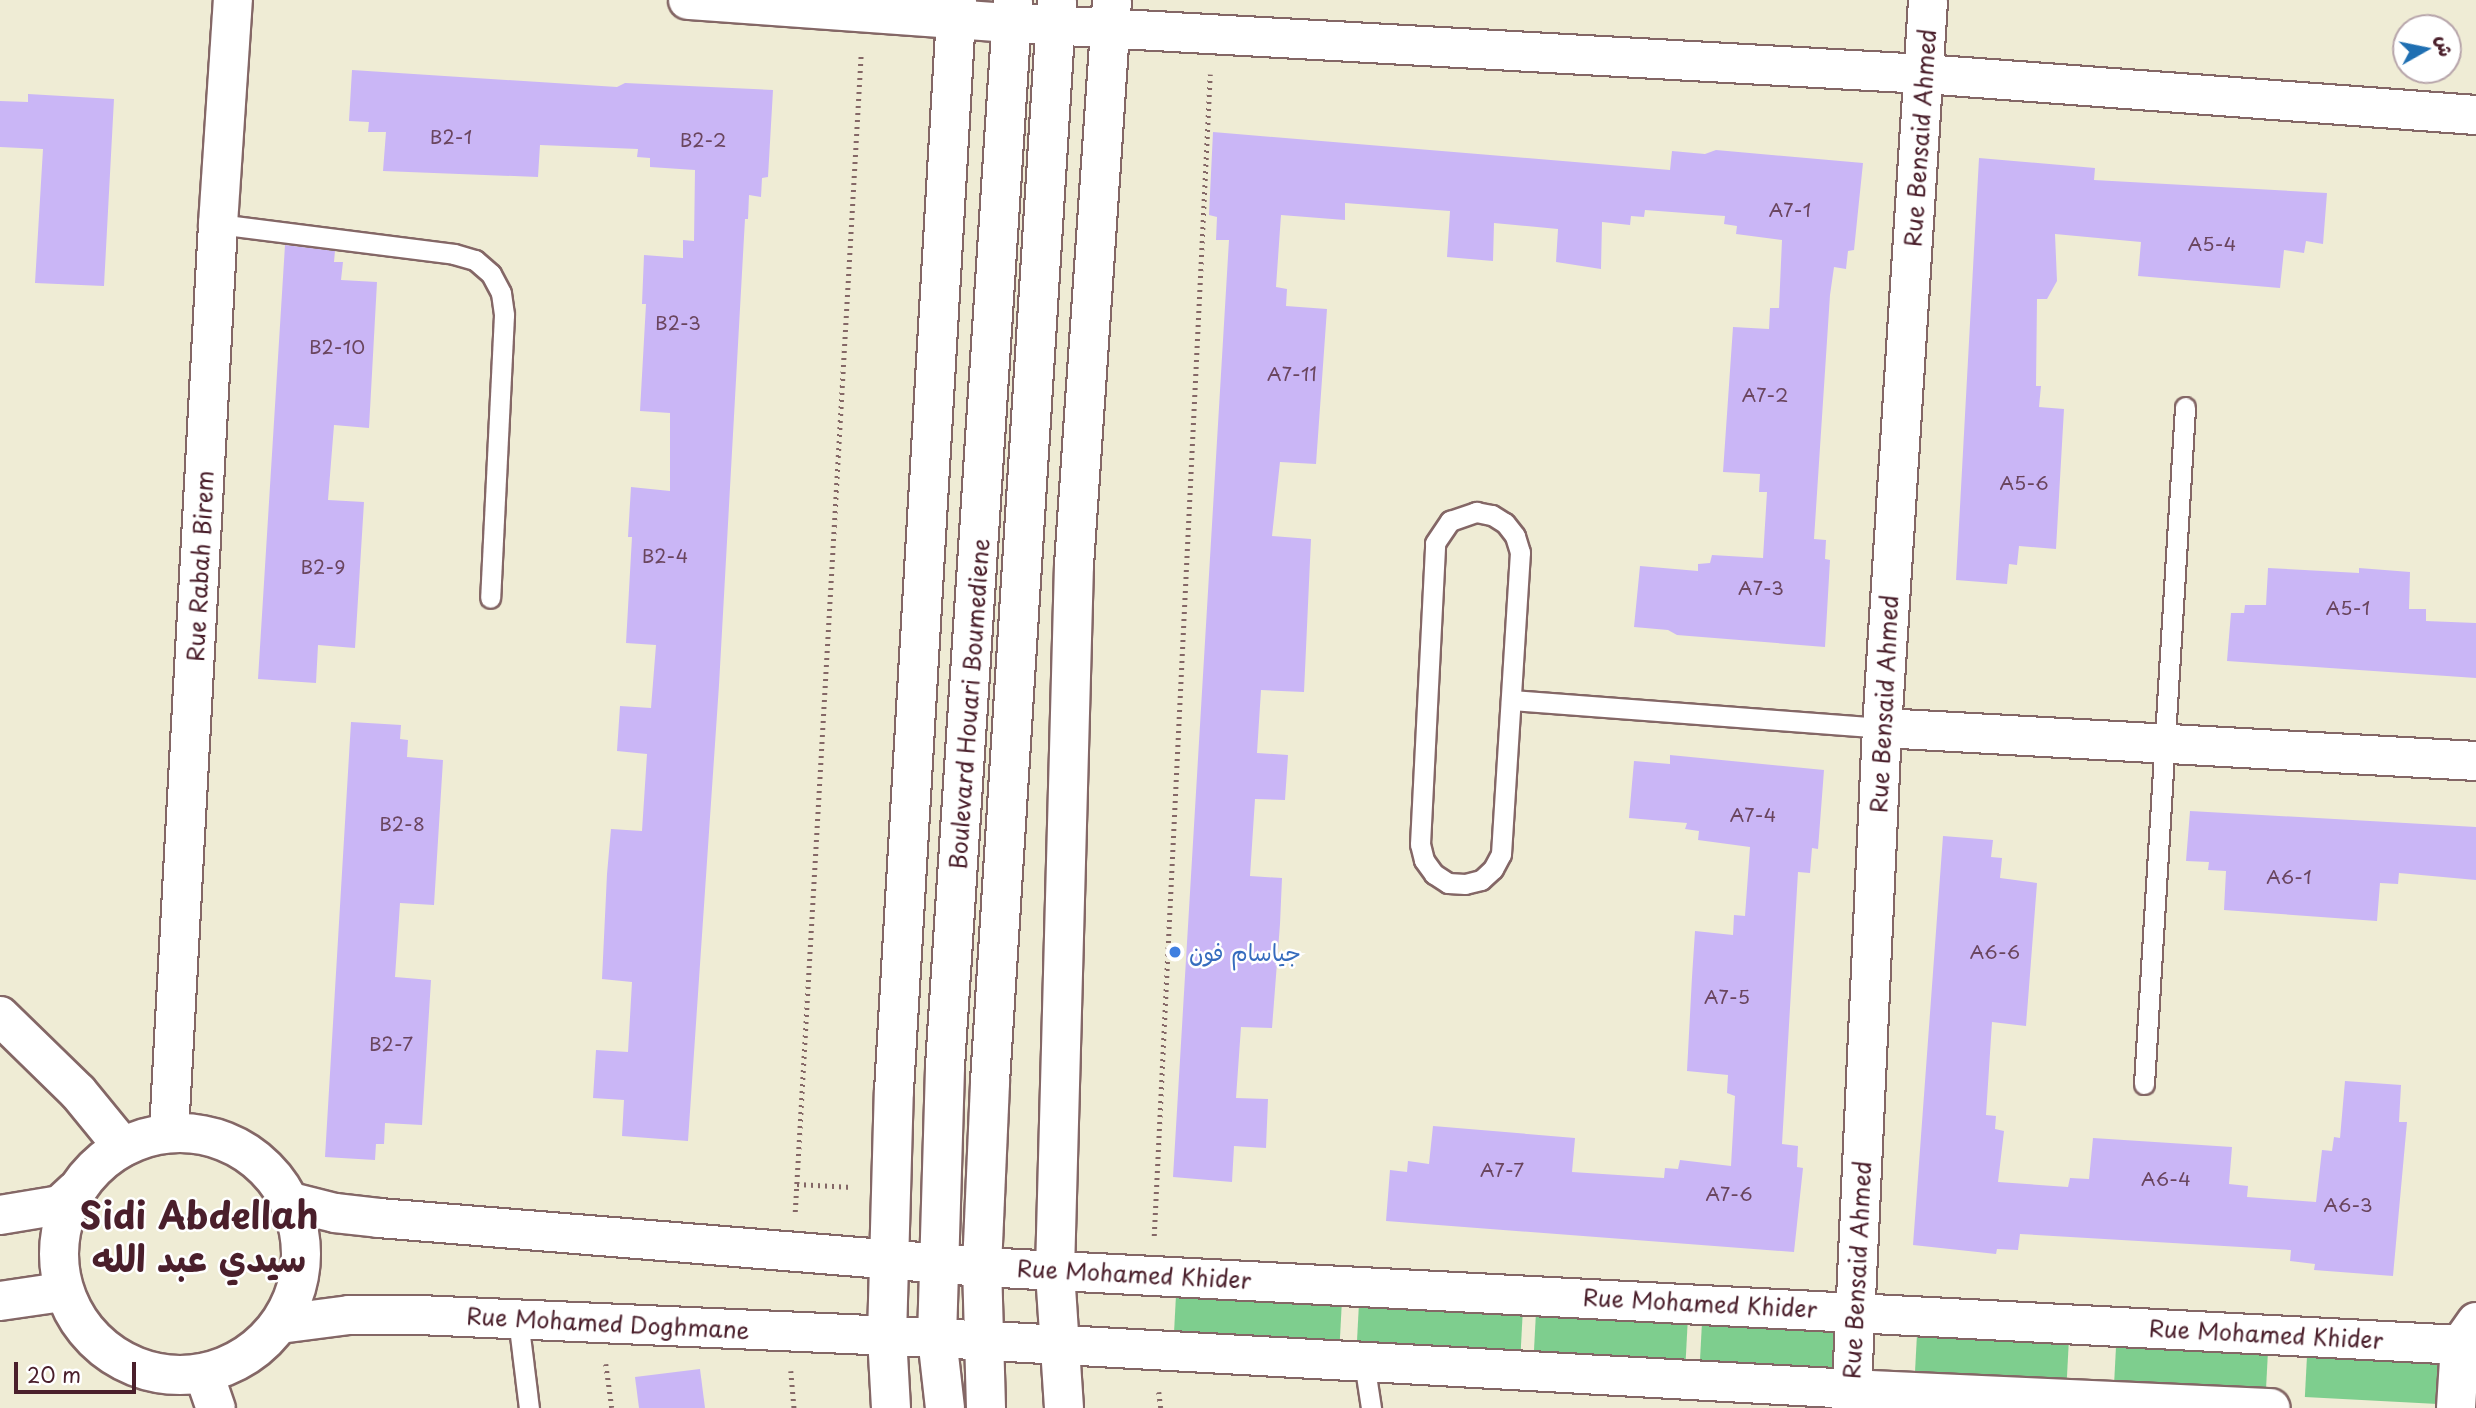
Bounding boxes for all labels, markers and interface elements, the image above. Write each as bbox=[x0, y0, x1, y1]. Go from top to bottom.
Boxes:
north arrow bbox=[2392, 14, 2462, 84]
street label: Rue Bensaid Ahmed bbox=[1899, 27, 1941, 249]
text: ش bbox=[2430, 34, 2461, 59]
house number: B2-1 bbox=[430, 126, 472, 148]
house number: B2-2 bbox=[680, 129, 726, 151]
house number: A7-1 bbox=[1769, 199, 1811, 221]
house number: A5-4 bbox=[2188, 233, 2236, 255]
house number: B2-3 bbox=[655, 312, 701, 334]
house number: B2-10 bbox=[309, 336, 365, 358]
house number: A7-11 bbox=[1267, 363, 1317, 385]
house number: A7-2 bbox=[1742, 384, 1788, 406]
street label: Rue Rabah Birem bbox=[181, 468, 219, 664]
house number: A5-6 bbox=[1999, 472, 2049, 494]
street label: Boulevard Houari Boumediene bbox=[944, 536, 994, 872]
house number: B2-4 bbox=[642, 545, 688, 567]
house number: B2-9 bbox=[301, 556, 345, 578]
house number: A7-3 bbox=[1738, 577, 1784, 599]
street label: Rue Bensaid Ahmed bbox=[1864, 593, 1904, 815]
house number: A5-1 bbox=[2326, 597, 2370, 619]
house number: A7-4 bbox=[1730, 804, 1776, 826]
house number: B2-8 bbox=[379, 813, 425, 835]
house number: A6-1 bbox=[2266, 866, 2312, 888]
place label: جياسام فون bbox=[1189, 938, 1301, 966]
house number: A6-6 bbox=[1970, 941, 2020, 963]
marker: جياسام فون bbox=[1167, 944, 1183, 960]
house number: A7-5 bbox=[1704, 986, 1750, 1008]
house number: B2-7 bbox=[369, 1033, 413, 1055]
house number: A7-7 bbox=[1480, 1159, 1524, 1181]
street label: Rue Bensaid Ahmed bbox=[1837, 1159, 1877, 1381]
house number: A6-4 bbox=[2141, 1168, 2191, 1190]
house number: A7-6 bbox=[1705, 1183, 1753, 1205]
district label: Sidi Abdellah سيدي عبد الله bbox=[78, 1193, 320, 1280]
house number: A6-3 bbox=[2323, 1194, 2373, 1216]
street label: Rue Mohamed Khider bbox=[1015, 1254, 1253, 1294]
street label: Rue Mohamed Khider bbox=[1581, 1283, 1819, 1323]
street label: Rue Mohamed Doghmane bbox=[464, 1302, 752, 1344]
street label: Rue Mohamed Khider bbox=[2147, 1314, 2385, 1354]
scale bar bbox=[18, 1348, 140, 1392]
text: 20 m bbox=[27, 1358, 81, 1390]

